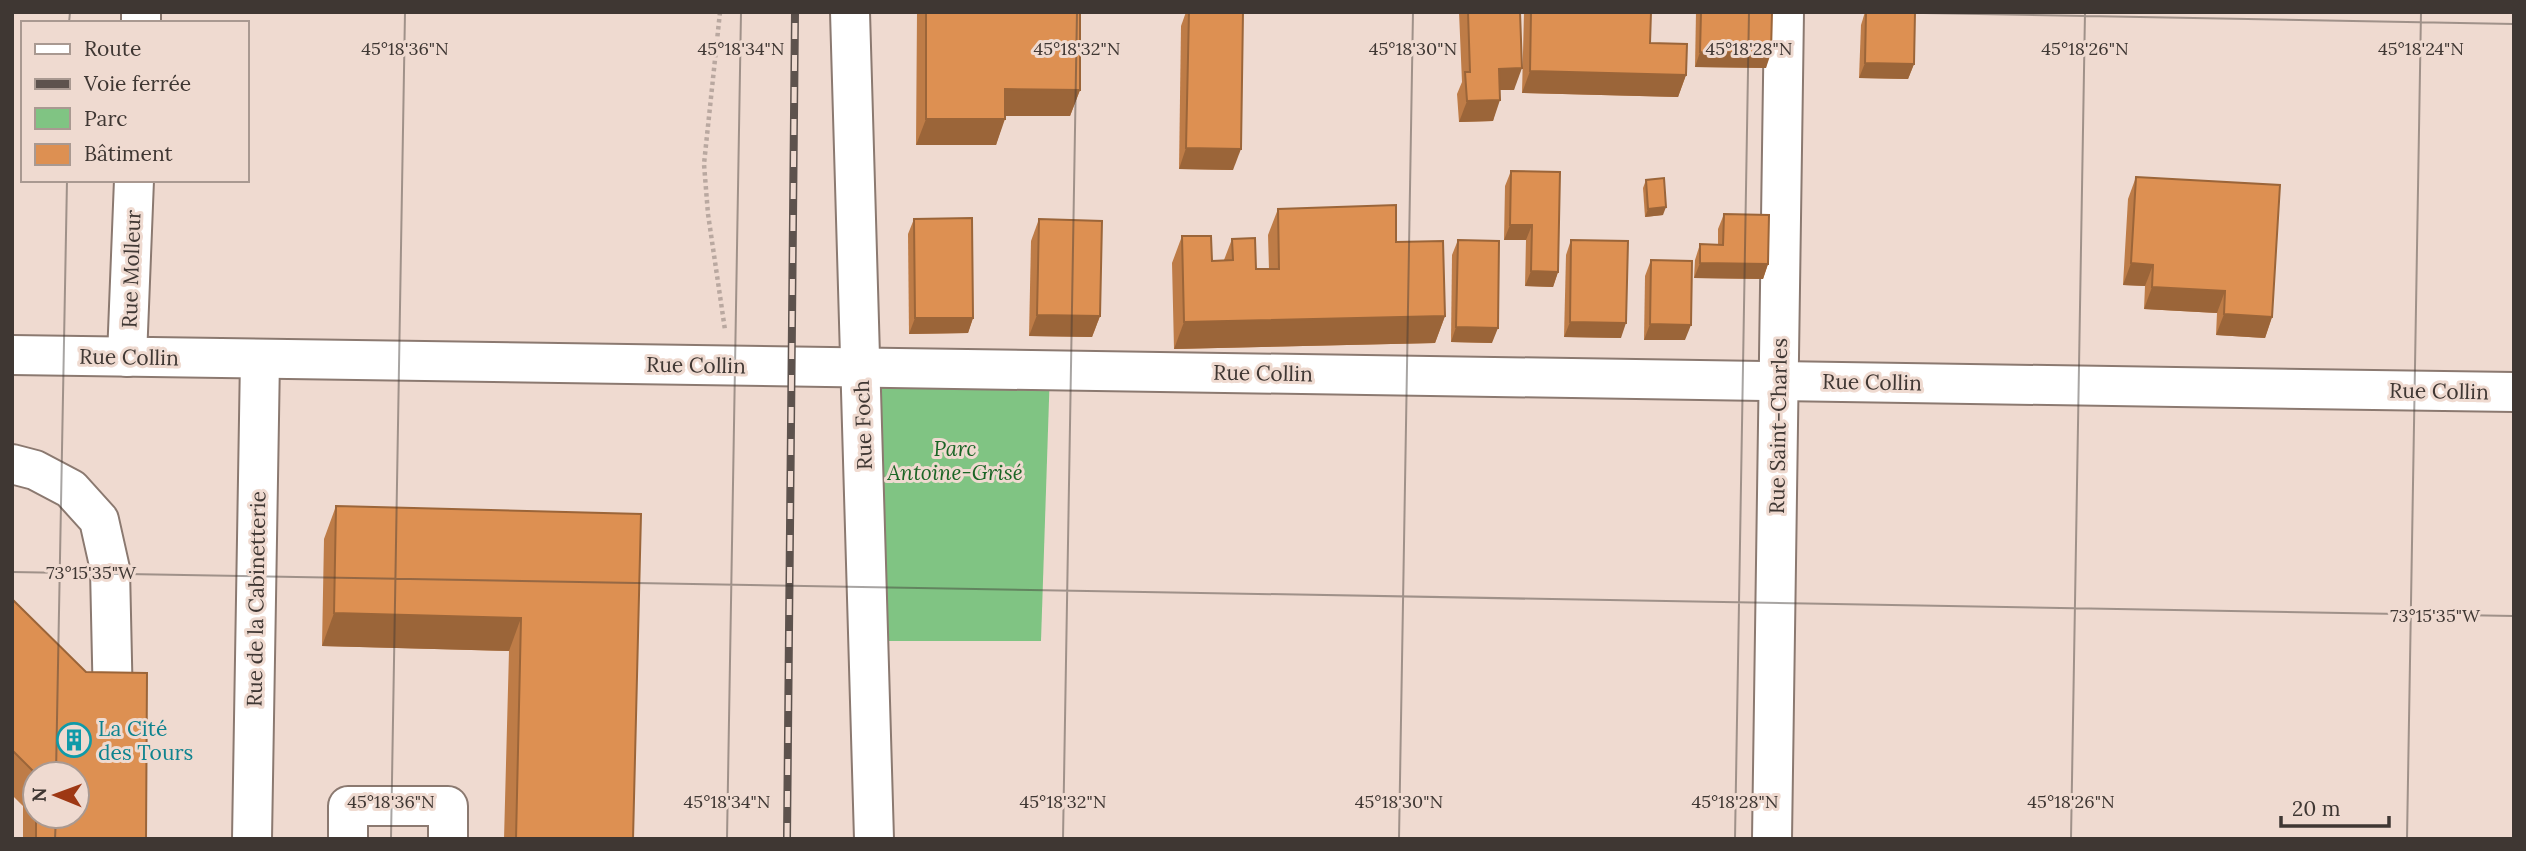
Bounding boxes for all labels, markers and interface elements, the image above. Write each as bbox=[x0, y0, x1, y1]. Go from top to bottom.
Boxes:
legend bbox=[21, 21, 248, 182]
text: Route bbox=[84, 35, 141, 62]
text: 45°18'36"N bbox=[361, 37, 449, 60]
text: 45°18'34"N bbox=[698, 37, 784, 60]
text: 45°18'32"N bbox=[1034, 37, 1120, 60]
text: 45°18'30"N bbox=[1369, 37, 1457, 60]
text: 45°18'28"N bbox=[1706, 37, 1793, 60]
text: 45°18'26"N bbox=[2041, 37, 2129, 60]
text: 45°18'24"N bbox=[2378, 37, 2464, 60]
text: Voie ferrée bbox=[83, 70, 191, 97]
text: Parc bbox=[84, 105, 128, 132]
text: Bâtiment bbox=[84, 140, 173, 167]
street label: Rue Molleur bbox=[115, 209, 147, 329]
street label: Rue Saint-Charles bbox=[1763, 338, 1793, 514]
street label: Rue Collin bbox=[79, 343, 179, 371]
street label: Rue Collin bbox=[646, 351, 746, 379]
street label: Rue Collin bbox=[1213, 359, 1313, 387]
street label: Rue Collin bbox=[1822, 368, 1922, 396]
street label: Rue Collin bbox=[2389, 377, 2489, 405]
street label: Rue Foch bbox=[848, 380, 878, 470]
park label: Parc Antoine-Grisé bbox=[886, 435, 1023, 486]
street label: Rue de la Cabinetterie bbox=[241, 491, 271, 707]
text: 73°15'35"W bbox=[46, 561, 137, 584]
text: 73°15'35"W bbox=[2390, 604, 2481, 627]
place label: La Cité des Tours bbox=[98, 715, 193, 766]
building icon: La Cité des Tours bbox=[55, 721, 93, 759]
north arrow bbox=[21, 760, 91, 830]
scale bar bbox=[2281, 784, 2390, 828]
text: N bbox=[27, 787, 51, 802]
text: 45°18'36"N bbox=[347, 790, 435, 813]
text: 45°18'34"N bbox=[684, 790, 770, 813]
text: 45°18'32"N bbox=[1020, 790, 1106, 813]
text: 45°18'30"N bbox=[1355, 790, 1443, 813]
text: 45°18'28"N bbox=[1692, 790, 1779, 813]
text: 45°18'26"N bbox=[2027, 790, 2115, 813]
text: 20 m bbox=[2292, 795, 2341, 822]

